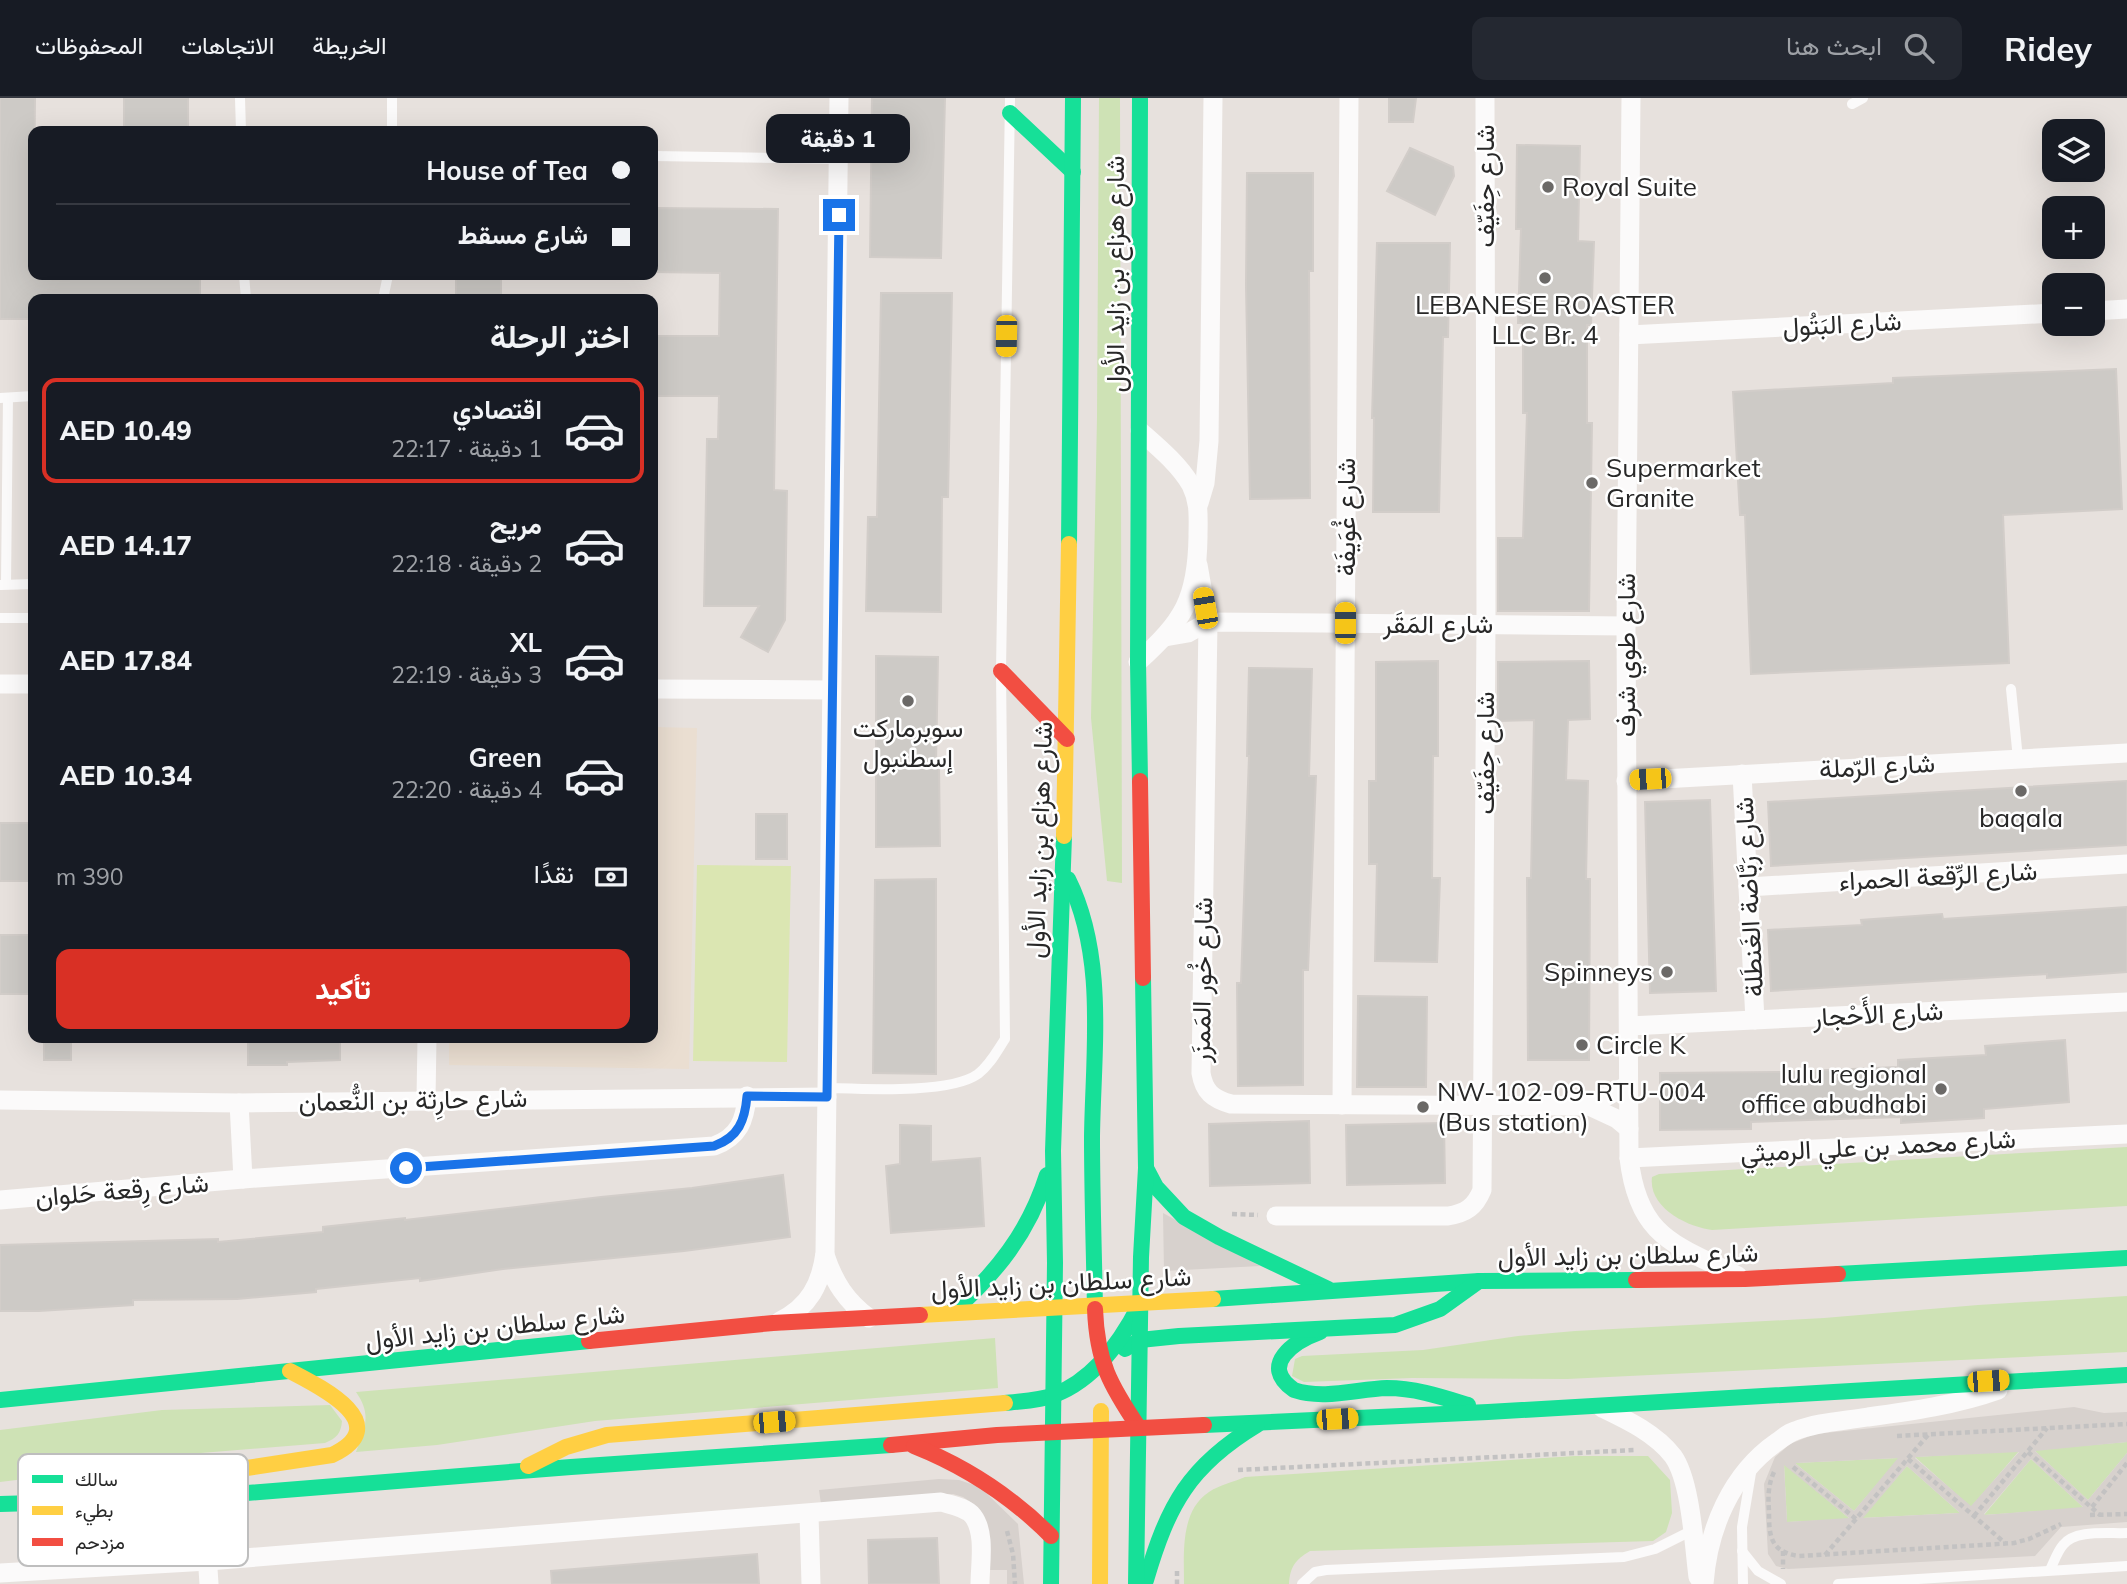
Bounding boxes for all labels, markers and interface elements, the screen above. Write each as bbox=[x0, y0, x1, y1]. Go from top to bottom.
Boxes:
search box bbox=[1472, 17, 1962, 80]
text: Ridey bbox=[2004, 28, 2092, 69]
text: ابحث هنا bbox=[1786, 29, 1882, 62]
icon: search bbox=[1900, 29, 1938, 67]
text: المحفوظات bbox=[35, 30, 143, 60]
text: الاتجاهات bbox=[181, 30, 274, 60]
text: الخريطة bbox=[312, 30, 387, 60]
callout: 1 دقيقة bbox=[767, 114, 911, 162]
map controls bbox=[2042, 119, 2105, 336]
button: layers bbox=[2042, 119, 2105, 182]
text: 1 دقيقة bbox=[801, 124, 875, 153]
street label: شارع حِفَيّف bbox=[1468, 124, 1503, 248]
text: House of Tea bbox=[426, 154, 588, 187]
street label: شارع هزاع بن زايد الأول bbox=[1098, 155, 1133, 393]
place label: Royal Suite bbox=[1562, 170, 1697, 203]
marker: Royal Suite bbox=[1540, 179, 1556, 195]
button: + bbox=[2042, 196, 2105, 259]
route end bbox=[823, 199, 855, 231]
text: شارع مسقط bbox=[458, 218, 588, 251]
marker: LEBANESE ROASTER LLC Br. 4 bbox=[1537, 270, 1553, 286]
button: − bbox=[2042, 273, 2105, 336]
place label: LEBANESE ROASTER LLC Br. 4 bbox=[1415, 288, 1675, 351]
street label: شارع البَتُول bbox=[1782, 304, 1902, 345]
car bbox=[996, 315, 1017, 357]
text: اختر الرحلة bbox=[490, 316, 630, 356]
text: اقتصادي bbox=[453, 393, 542, 426]
icon: car bbox=[563, 399, 626, 462]
text: AED 10.49 bbox=[60, 414, 192, 447]
text: 1 دقيقة · 22:17 bbox=[391, 434, 542, 463]
place label: Supermarket Granite bbox=[1606, 451, 1761, 514]
street label: شارع غُوَيفَة bbox=[1329, 458, 1364, 576]
marker: Supermarket Granite bbox=[1584, 475, 1600, 491]
text: مريح bbox=[490, 508, 542, 541]
icon: car bbox=[563, 514, 626, 577]
text: AED 14.17 bbox=[60, 529, 192, 562]
text: 2 دقيقة · 22:18 bbox=[391, 549, 542, 578]
street label: شارع طوي شرف bbox=[1609, 573, 1647, 737]
car bbox=[1192, 585, 1219, 631]
car bbox=[1335, 602, 1356, 644]
street label: شارع المَقَر bbox=[1382, 607, 1493, 642]
text: XL bbox=[510, 626, 542, 659]
icon: car bbox=[563, 629, 626, 692]
text: AED 17.84 bbox=[60, 644, 192, 677]
text: 3 دقيقة · 22:19 bbox=[391, 660, 542, 689]
street label: شارع حِفَيّف bbox=[1468, 691, 1503, 815]
marker: سوبرماركت إسطنبول bbox=[900, 693, 916, 709]
place label: سوبرماركت إسطنبول bbox=[853, 711, 963, 775]
street label: شارع هزاع بن زايد الأول bbox=[1018, 721, 1061, 959]
text: Green bbox=[469, 741, 542, 774]
icon: car bbox=[563, 744, 626, 807]
street label: شارع الرّملة bbox=[1818, 746, 1936, 787]
text: AED 10.34 bbox=[60, 759, 192, 792]
car bbox=[1629, 767, 1672, 791]
text: 4 دقيقة · 22:20 bbox=[391, 775, 542, 804]
marker: baqala bbox=[2013, 783, 2029, 799]
street label: شارع رَبَّاضة الغَنطَلة bbox=[1727, 796, 1772, 998]
place label: baqala bbox=[1979, 801, 2063, 834]
street label: شارع الرِّقعة الحمراء bbox=[1838, 854, 2038, 899]
text: نقدًا bbox=[534, 857, 574, 890]
icon: cash bbox=[592, 858, 630, 896]
text: 390 m bbox=[56, 862, 124, 891]
street label: شارع خُور المَمزَر bbox=[1184, 897, 1221, 1064]
button: تأكيد bbox=[56, 949, 630, 1029]
place label: Spinneys bbox=[1544, 955, 1653, 988]
marker: Spinneys bbox=[1659, 964, 1675, 980]
street label: شارع الأَحْجار bbox=[1811, 992, 1944, 1035]
place label: Circle K bbox=[1596, 1028, 1686, 1061]
marker: Circle K bbox=[1574, 1037, 1590, 1053]
place label: lulu regional office abudhabi bbox=[1741, 1057, 1927, 1120]
place label: NW-102-09-RTU-004 (Bus station) bbox=[1437, 1075, 1706, 1138]
street label: شارع حارِثة بن النُّعمان bbox=[298, 1080, 528, 1123]
marker: lulu regional office abudhabi bbox=[1933, 1081, 1949, 1097]
marker: NW-102-09-RTU-004 (Bus station) bbox=[1415, 1099, 1431, 1115]
street label: شارع محمد بن علي الرميثي bbox=[1739, 1122, 2017, 1174]
route start bbox=[390, 1152, 422, 1184]
street label: شارع رِقعة حَلوان bbox=[34, 1165, 211, 1218]
street label: شارع سلطان بن زايد الأول bbox=[1497, 1236, 1759, 1275]
street label: شارع سلطان بن زايد الأول bbox=[930, 1259, 1192, 1308]
street label: شارع سلطان بن زايد الأول bbox=[364, 1296, 626, 1359]
car bbox=[1967, 1369, 2010, 1393]
car bbox=[1316, 1407, 1359, 1431]
car bbox=[753, 1410, 796, 1434]
legend bbox=[18, 1454, 248, 1566]
text: سالك bbox=[75, 1467, 118, 1491]
text: بطيء bbox=[75, 1498, 113, 1526]
text: مزدحم bbox=[75, 1530, 125, 1555]

